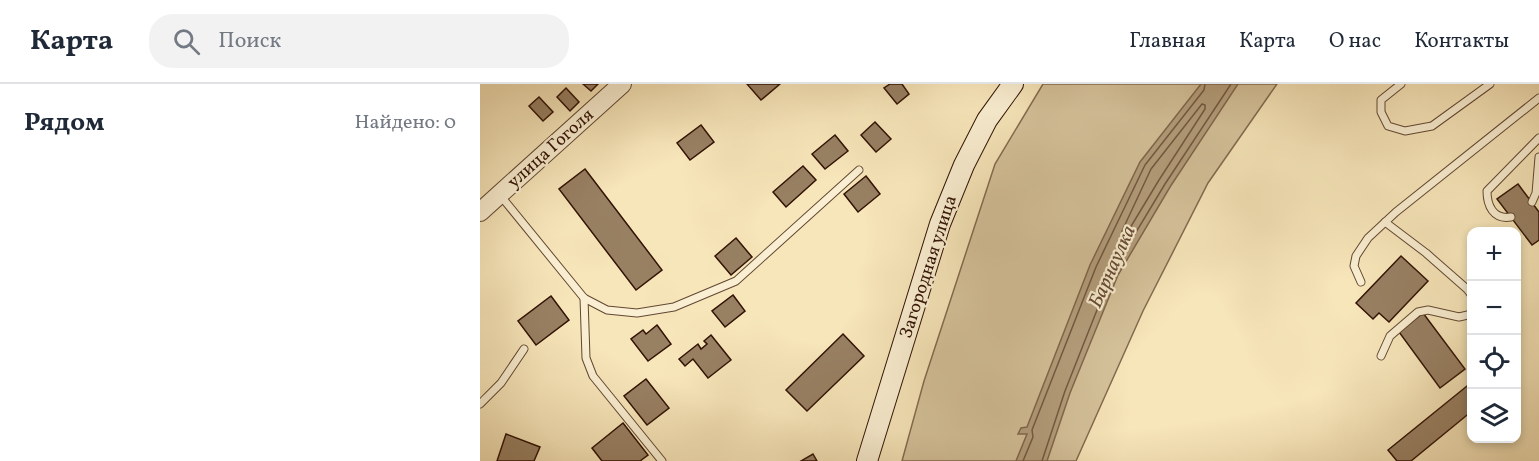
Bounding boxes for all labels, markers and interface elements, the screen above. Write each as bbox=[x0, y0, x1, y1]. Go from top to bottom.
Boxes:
search box bbox=[149, 14, 569, 68]
text: Карта bbox=[30, 22, 113, 61]
icon: search bbox=[170, 25, 203, 58]
text: Поиск bbox=[218, 26, 281, 57]
text: Главная bbox=[1129, 27, 1206, 56]
text: Карта bbox=[1239, 27, 1296, 56]
text: О нас bbox=[1329, 27, 1381, 56]
text: Контакты bbox=[1414, 27, 1509, 56]
street label: улица Гоголя bbox=[502, 103, 600, 195]
text: Рядом bbox=[24, 105, 104, 141]
text: Найдено: 0 bbox=[354, 109, 456, 137]
street label: Загородная улица bbox=[894, 192, 964, 342]
water label: Барнаулка bbox=[1082, 221, 1144, 313]
map controls bbox=[1467, 227, 1521, 443]
button: + bbox=[1467, 227, 1521, 281]
button: − bbox=[1467, 281, 1521, 335]
button: locate bbox=[1467, 335, 1521, 389]
button: layers bbox=[1467, 389, 1521, 443]

